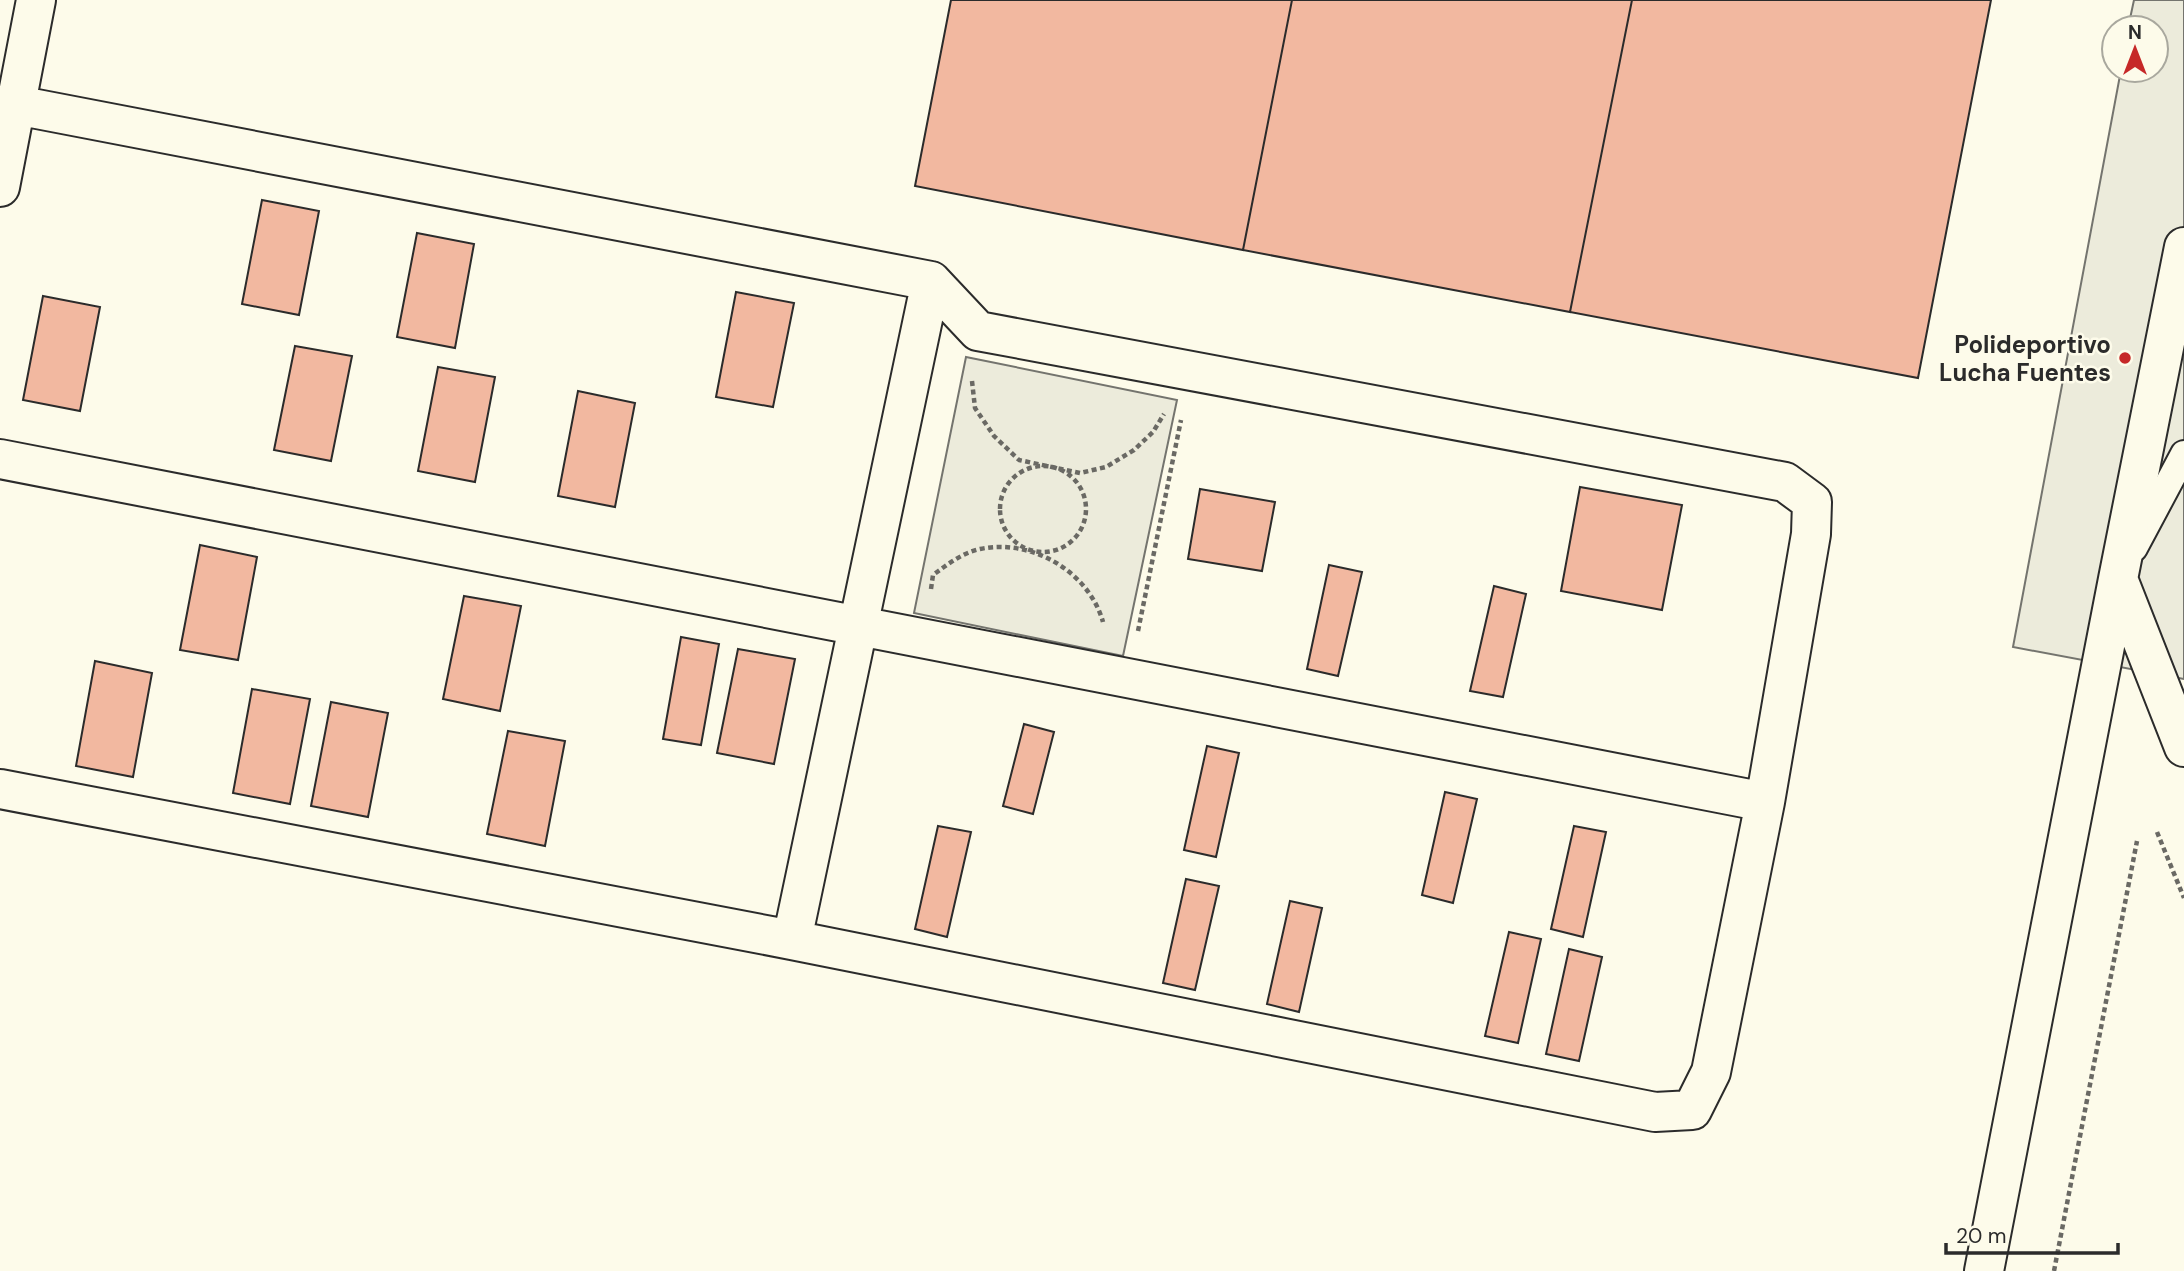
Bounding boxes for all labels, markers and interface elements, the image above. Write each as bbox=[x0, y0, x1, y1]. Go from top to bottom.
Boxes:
north arrow bbox=[2100, 14, 2170, 84]
text: N bbox=[2128, 20, 2142, 45]
place label: Polideportivo Lucha Fuentes bbox=[1939, 329, 2111, 388]
marker: Polideportivo Lucha Fuentes bbox=[2117, 350, 2133, 366]
scale bar bbox=[1946, 1212, 2118, 1256]
text: 20 m bbox=[1956, 1222, 2007, 1250]

